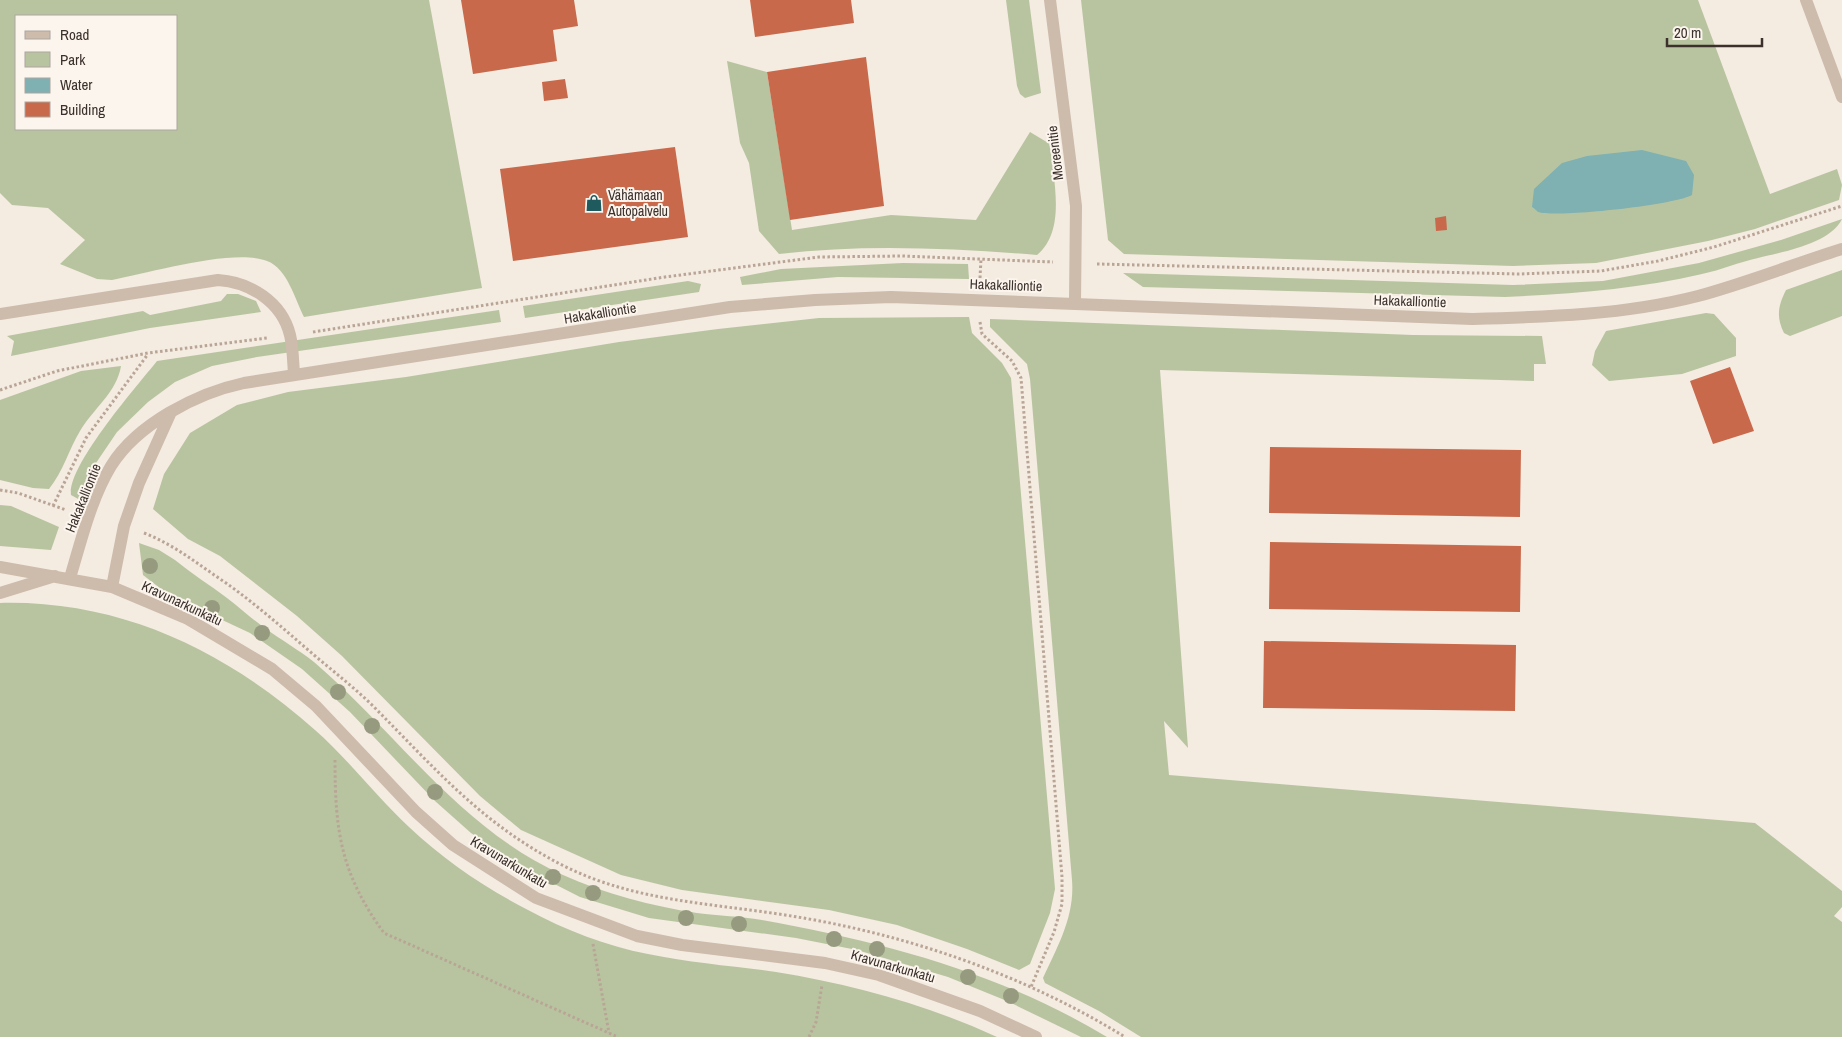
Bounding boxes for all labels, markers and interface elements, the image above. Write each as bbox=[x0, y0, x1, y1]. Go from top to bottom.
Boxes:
legend bbox=[15, 15, 178, 130]
scale bar bbox=[1667, 15, 1762, 47]
text: 20 m bbox=[1674, 22, 1701, 43]
text: Road bbox=[60, 24, 89, 45]
text: Park bbox=[60, 49, 86, 70]
text: Water bbox=[60, 74, 92, 95]
text: Building bbox=[60, 99, 105, 120]
street label: Moreenitie bbox=[1043, 125, 1067, 181]
place label: Vähämaan Autopalvelu bbox=[607, 186, 668, 220]
shop icon: Vähämaan Autopalvelu bbox=[584, 193, 604, 213]
street label: Hakakalliontie bbox=[969, 275, 1043, 295]
street label: Hakakalliontie bbox=[1373, 291, 1447, 311]
street label: Hakakalliontie bbox=[563, 298, 637, 328]
street label: Hakakalliontie bbox=[61, 461, 105, 535]
street label: Kravunarkunkatu bbox=[139, 577, 225, 629]
street label: Kravunarkunkatu bbox=[467, 832, 551, 892]
street label: Kravunarkunkatu bbox=[849, 945, 937, 987]

